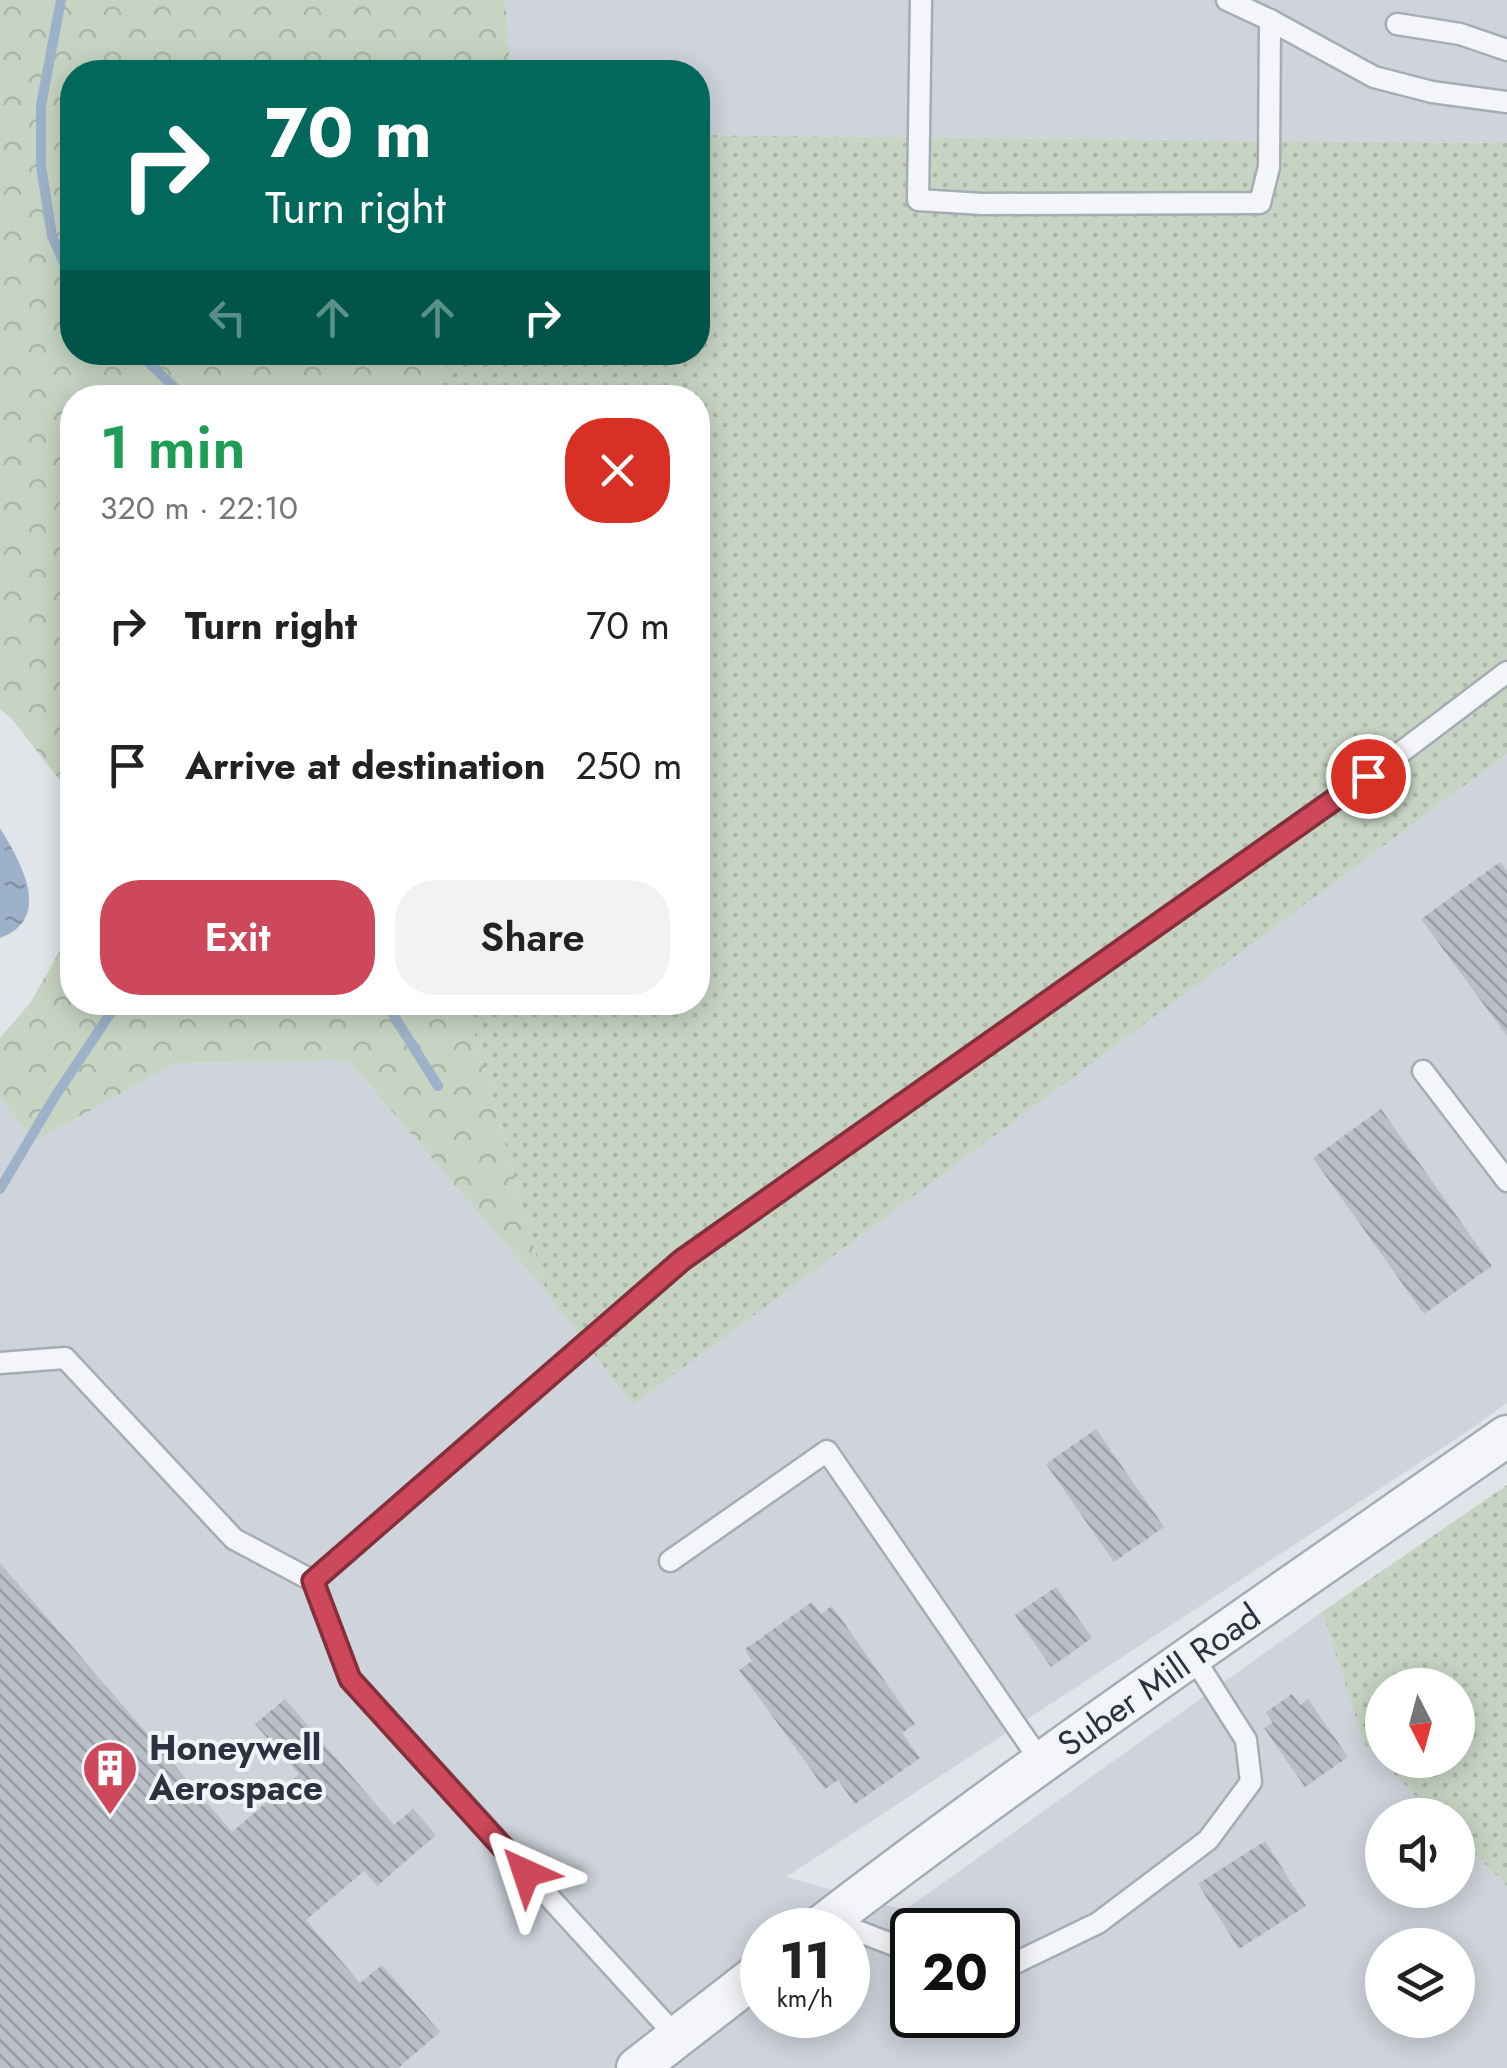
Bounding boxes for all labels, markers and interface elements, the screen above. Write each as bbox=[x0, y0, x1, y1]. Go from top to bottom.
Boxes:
text: 70 m bbox=[265, 82, 432, 183]
icon: right bbox=[100, 100, 230, 230]
text: Turn right bbox=[265, 175, 446, 240]
icon: left bbox=[200, 290, 255, 345]
icon: ahead bbox=[305, 290, 360, 345]
icon: ahead bbox=[410, 290, 465, 345]
icon: right bbox=[515, 290, 570, 345]
text: 1 min bbox=[100, 404, 246, 491]
button: close bbox=[565, 418, 670, 523]
text: 320 m · 22:10 bbox=[100, 485, 298, 531]
icon: right bbox=[100, 598, 155, 653]
text: Turn right bbox=[185, 598, 357, 653]
text: 70 m bbox=[586, 598, 670, 653]
pin bbox=[1326, 734, 1411, 819]
icon: arrive bbox=[100, 738, 155, 793]
text: Arrive at destination bbox=[185, 738, 546, 793]
text: 250 m bbox=[576, 738, 682, 793]
icon: arrive bbox=[1341, 749, 1396, 804]
button: Exit bbox=[100, 880, 375, 995]
button: Share bbox=[395, 880, 670, 995]
street label: Suber Mill Road bbox=[1047, 1591, 1271, 1769]
north arrow bbox=[1365, 1668, 1475, 1778]
map controls bbox=[1365, 1668, 1475, 2038]
place label: Honeywell Aerospace bbox=[148, 1723, 323, 1813]
building icon: Honeywell Aerospace bbox=[80, 1738, 140, 1817]
button: sound bbox=[1365, 1798, 1475, 1908]
position arrow bbox=[474, 1821, 578, 1925]
speed limit sign: 20 bbox=[890, 1908, 1020, 2038]
text: 11 bbox=[780, 1924, 830, 1997]
button: layers bbox=[1365, 1928, 1475, 2038]
text: km/h bbox=[777, 1980, 833, 2016]

